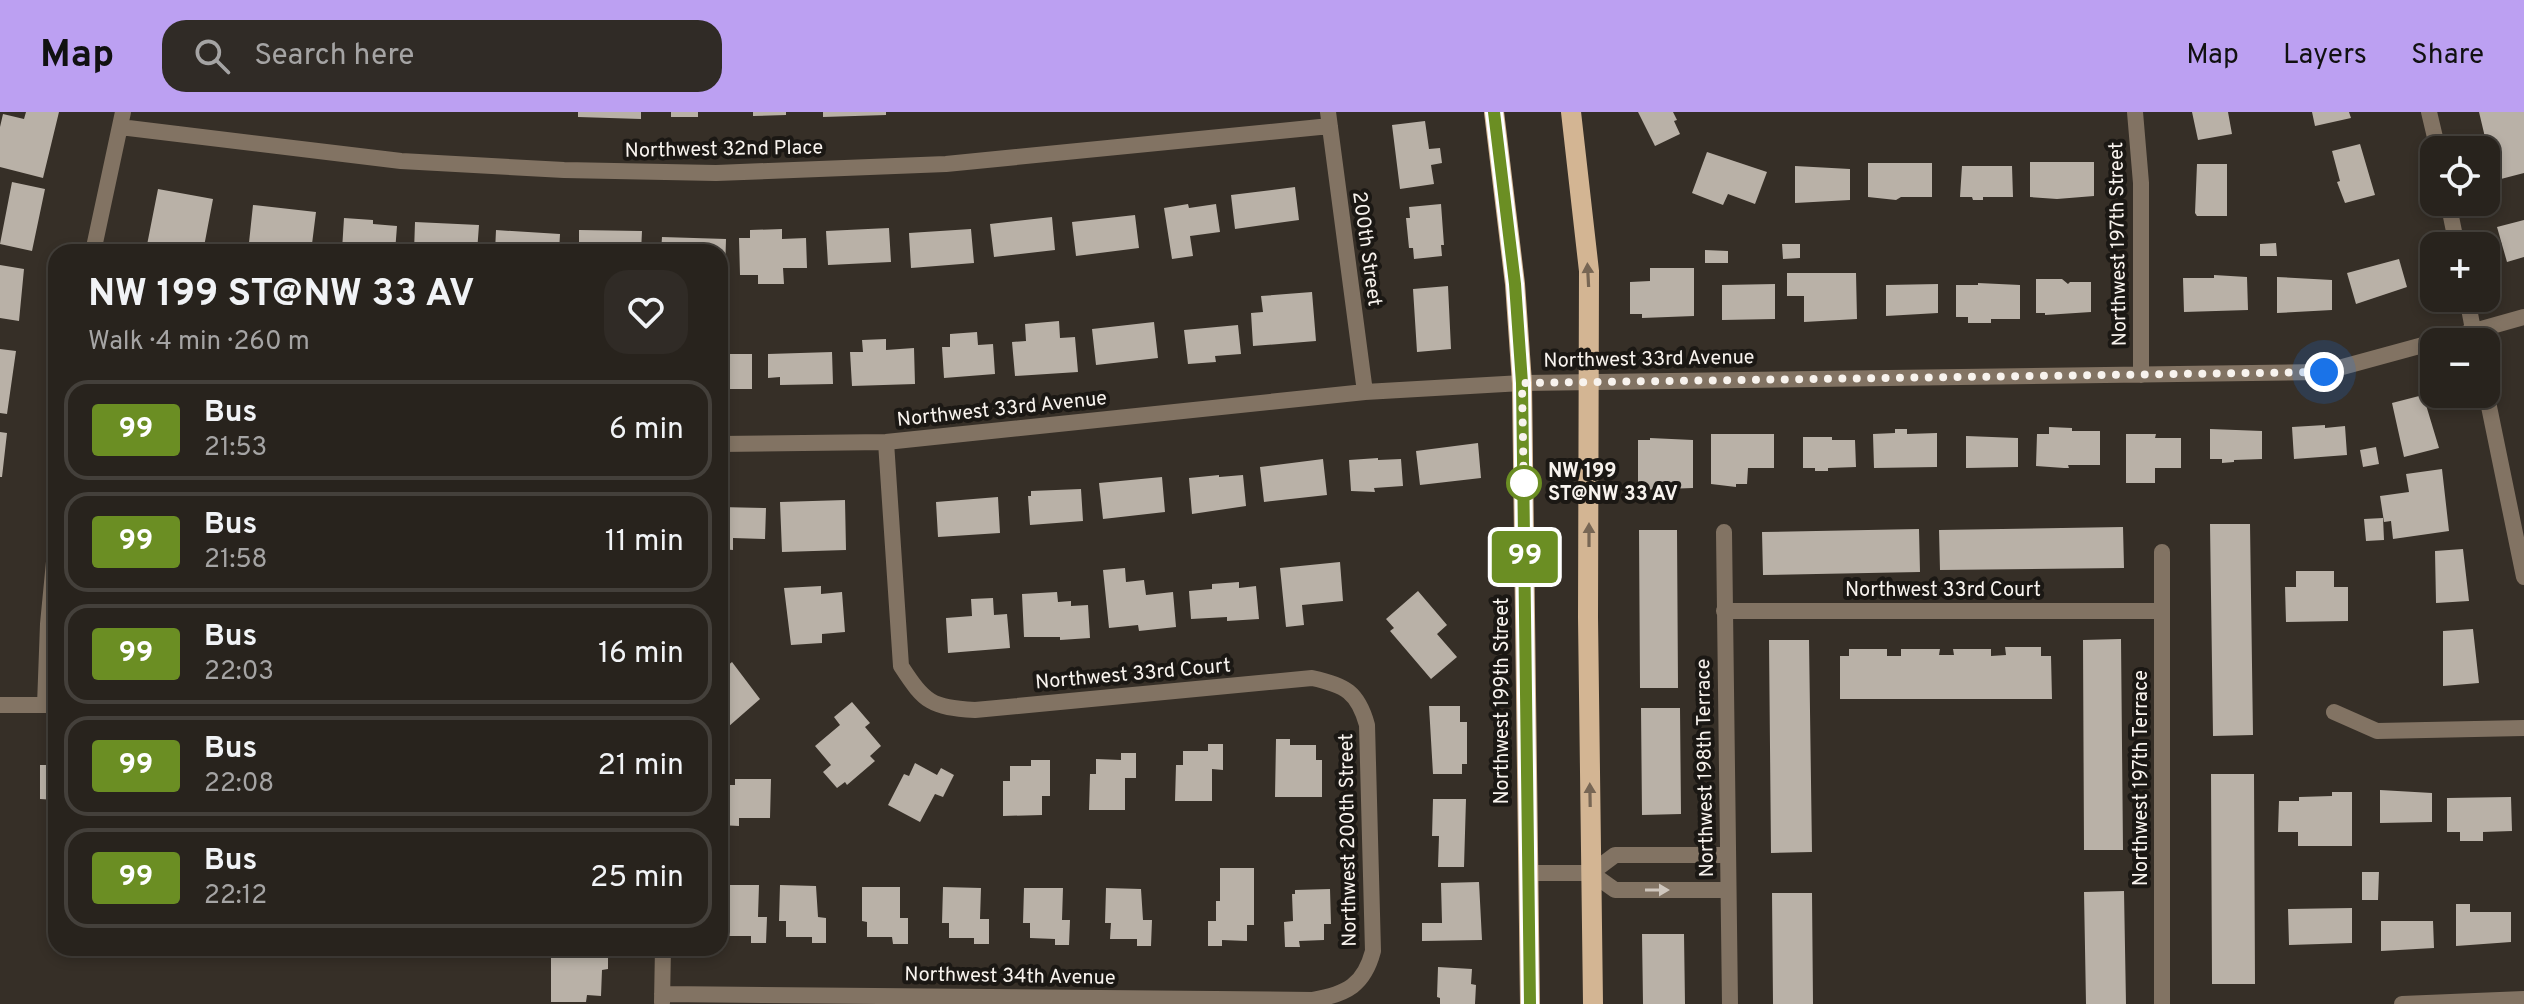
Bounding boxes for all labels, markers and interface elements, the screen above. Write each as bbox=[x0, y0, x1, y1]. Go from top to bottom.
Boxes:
search box bbox=[162, 20, 722, 92]
text: Map bbox=[40, 32, 114, 81]
icon: search bbox=[190, 34, 234, 78]
text: Search here bbox=[254, 38, 414, 75]
text: Map bbox=[2186, 38, 2239, 74]
text: Layers bbox=[2283, 38, 2367, 74]
text: Share bbox=[2411, 38, 2484, 74]
street label: Northwest 32nd Place bbox=[624, 135, 824, 165]
map controls bbox=[2420, 136, 2500, 408]
button: locate bbox=[2420, 136, 2500, 216]
street label: Northwest 197th Street bbox=[2104, 142, 2134, 346]
street label: 200th Street bbox=[1345, 190, 1387, 308]
button: + bbox=[2420, 232, 2500, 312]
one-way arrow bbox=[1582, 262, 1595, 287]
button: heart bbox=[604, 270, 688, 354]
text: NW 199 ST@NW 33 AV bbox=[88, 271, 475, 320]
text: Walk · 4 min · 260 m bbox=[88, 326, 310, 359]
button: − bbox=[2420, 328, 2500, 408]
street label: Northwest 33rd Avenue bbox=[1543, 345, 1755, 375]
your location bbox=[2304, 352, 2344, 392]
street label: Northwest 33rd Avenue bbox=[896, 386, 1108, 434]
text: Bus bbox=[204, 395, 257, 432]
text: 99 bbox=[119, 412, 153, 448]
text: 6 min bbox=[609, 412, 684, 449]
text: 21:53 bbox=[204, 432, 267, 465]
place label: NW 199 ST@NW 33 AV bbox=[1548, 459, 1678, 508]
marker: NW 199 ST@NW 33 AV bbox=[1507, 466, 1541, 500]
text: Bus bbox=[204, 507, 257, 544]
one-way arrow bbox=[1583, 522, 1595, 547]
text: 99 bbox=[119, 524, 153, 560]
text: 11 min bbox=[605, 524, 684, 561]
line badge: 99 bbox=[1489, 531, 1561, 583]
text: 99 bbox=[1508, 539, 1542, 575]
text: 21:58 bbox=[204, 544, 268, 577]
street label: Northwest 33rd Court bbox=[1845, 578, 2041, 604]
street label: Northwest 199th Street bbox=[1490, 597, 1516, 805]
text: Bus bbox=[204, 619, 257, 656]
text: 99 bbox=[119, 636, 153, 672]
text: 16 min bbox=[598, 636, 684, 673]
street label: Northwest 33rd Court bbox=[1034, 653, 1232, 697]
text: 22:03 bbox=[204, 656, 274, 689]
street label: Northwest 198th Terrace bbox=[1691, 658, 1721, 878]
street label: Northwest 197th Terrace bbox=[2129, 670, 2155, 886]
text: Bus bbox=[204, 731, 257, 768]
street label: Northwest 200th Street bbox=[1334, 733, 1364, 947]
text: 99 bbox=[119, 748, 153, 784]
text: 21 min bbox=[597, 748, 684, 785]
text: 22:08 bbox=[204, 768, 274, 801]
one-way arrow bbox=[1584, 782, 1596, 807]
text: Bus bbox=[204, 843, 257, 880]
text: 99 bbox=[119, 860, 153, 896]
text: 25 min bbox=[590, 860, 684, 897]
text: 22:12 bbox=[204, 880, 267, 913]
one-way arrow bbox=[1645, 884, 1670, 896]
street label: Northwest 34th Avenue bbox=[904, 962, 1116, 992]

